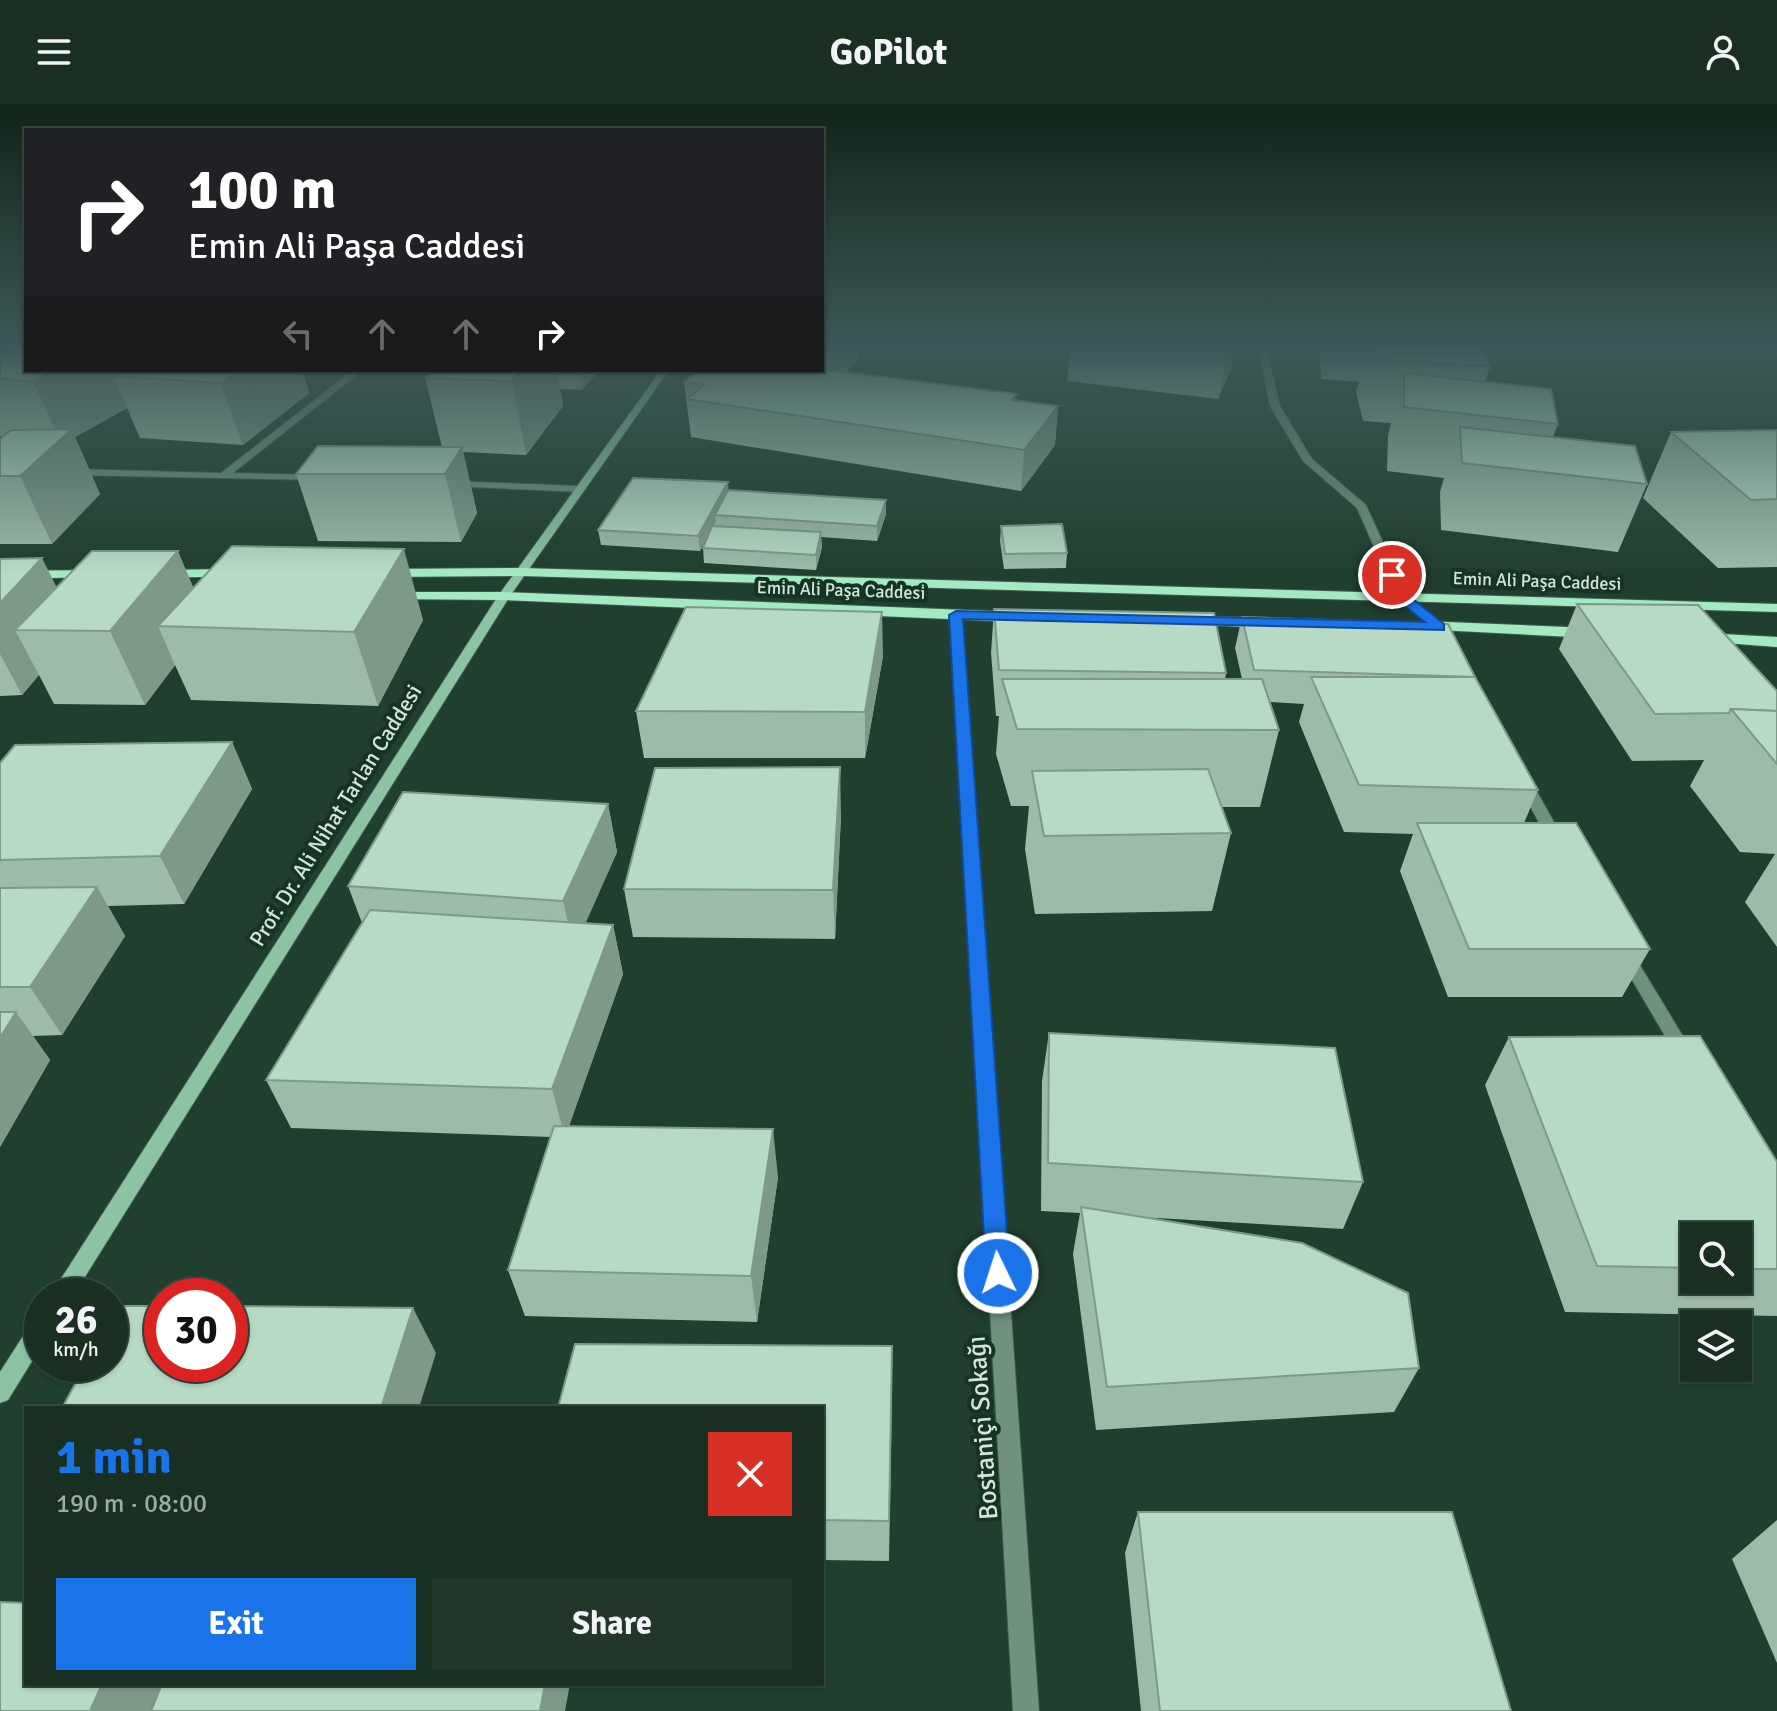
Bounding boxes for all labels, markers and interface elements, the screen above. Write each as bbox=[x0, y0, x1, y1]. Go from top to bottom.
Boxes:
icon: menu bbox=[32, 30, 76, 74]
text: GoPilot bbox=[830, 30, 947, 75]
icon: person bbox=[1701, 30, 1745, 74]
text: 100 m bbox=[188, 155, 336, 224]
icon: right bbox=[56, 160, 160, 264]
text: Emin Ali Paşa Caddesi bbox=[188, 224, 525, 269]
icon: left bbox=[276, 312, 320, 356]
icon: ahead bbox=[360, 312, 404, 356]
icon: ahead bbox=[444, 312, 488, 356]
icon: right bbox=[528, 312, 572, 356]
pin bbox=[1358, 541, 1426, 609]
icon: arrive bbox=[1370, 553, 1414, 597]
street label: Emin Ali Paşa Caddesi bbox=[1452, 567, 1622, 595]
street label: Emin Ali Paşa Caddesi bbox=[756, 576, 926, 604]
street label: Prof. Dr. Ali Nihat Tarlan Caddesi bbox=[243, 679, 427, 951]
map controls bbox=[1680, 1222, 1752, 1382]
button: search bbox=[1680, 1222, 1752, 1294]
position arrow bbox=[956, 1231, 1040, 1315]
speed limit sign: 30 bbox=[144, 1278, 248, 1382]
text: 26 bbox=[54, 1295, 98, 1345]
button: layers bbox=[1680, 1310, 1752, 1382]
street label: Bostaniçi Sokağı bbox=[961, 1335, 1005, 1521]
text: km/h bbox=[53, 1337, 99, 1362]
text: 1 min bbox=[56, 1428, 172, 1487]
button: close bbox=[708, 1432, 792, 1516]
text: 190 m · 08:00 bbox=[56, 1488, 207, 1520]
button: Exit bbox=[56, 1578, 416, 1670]
button: Share bbox=[432, 1578, 792, 1670]

